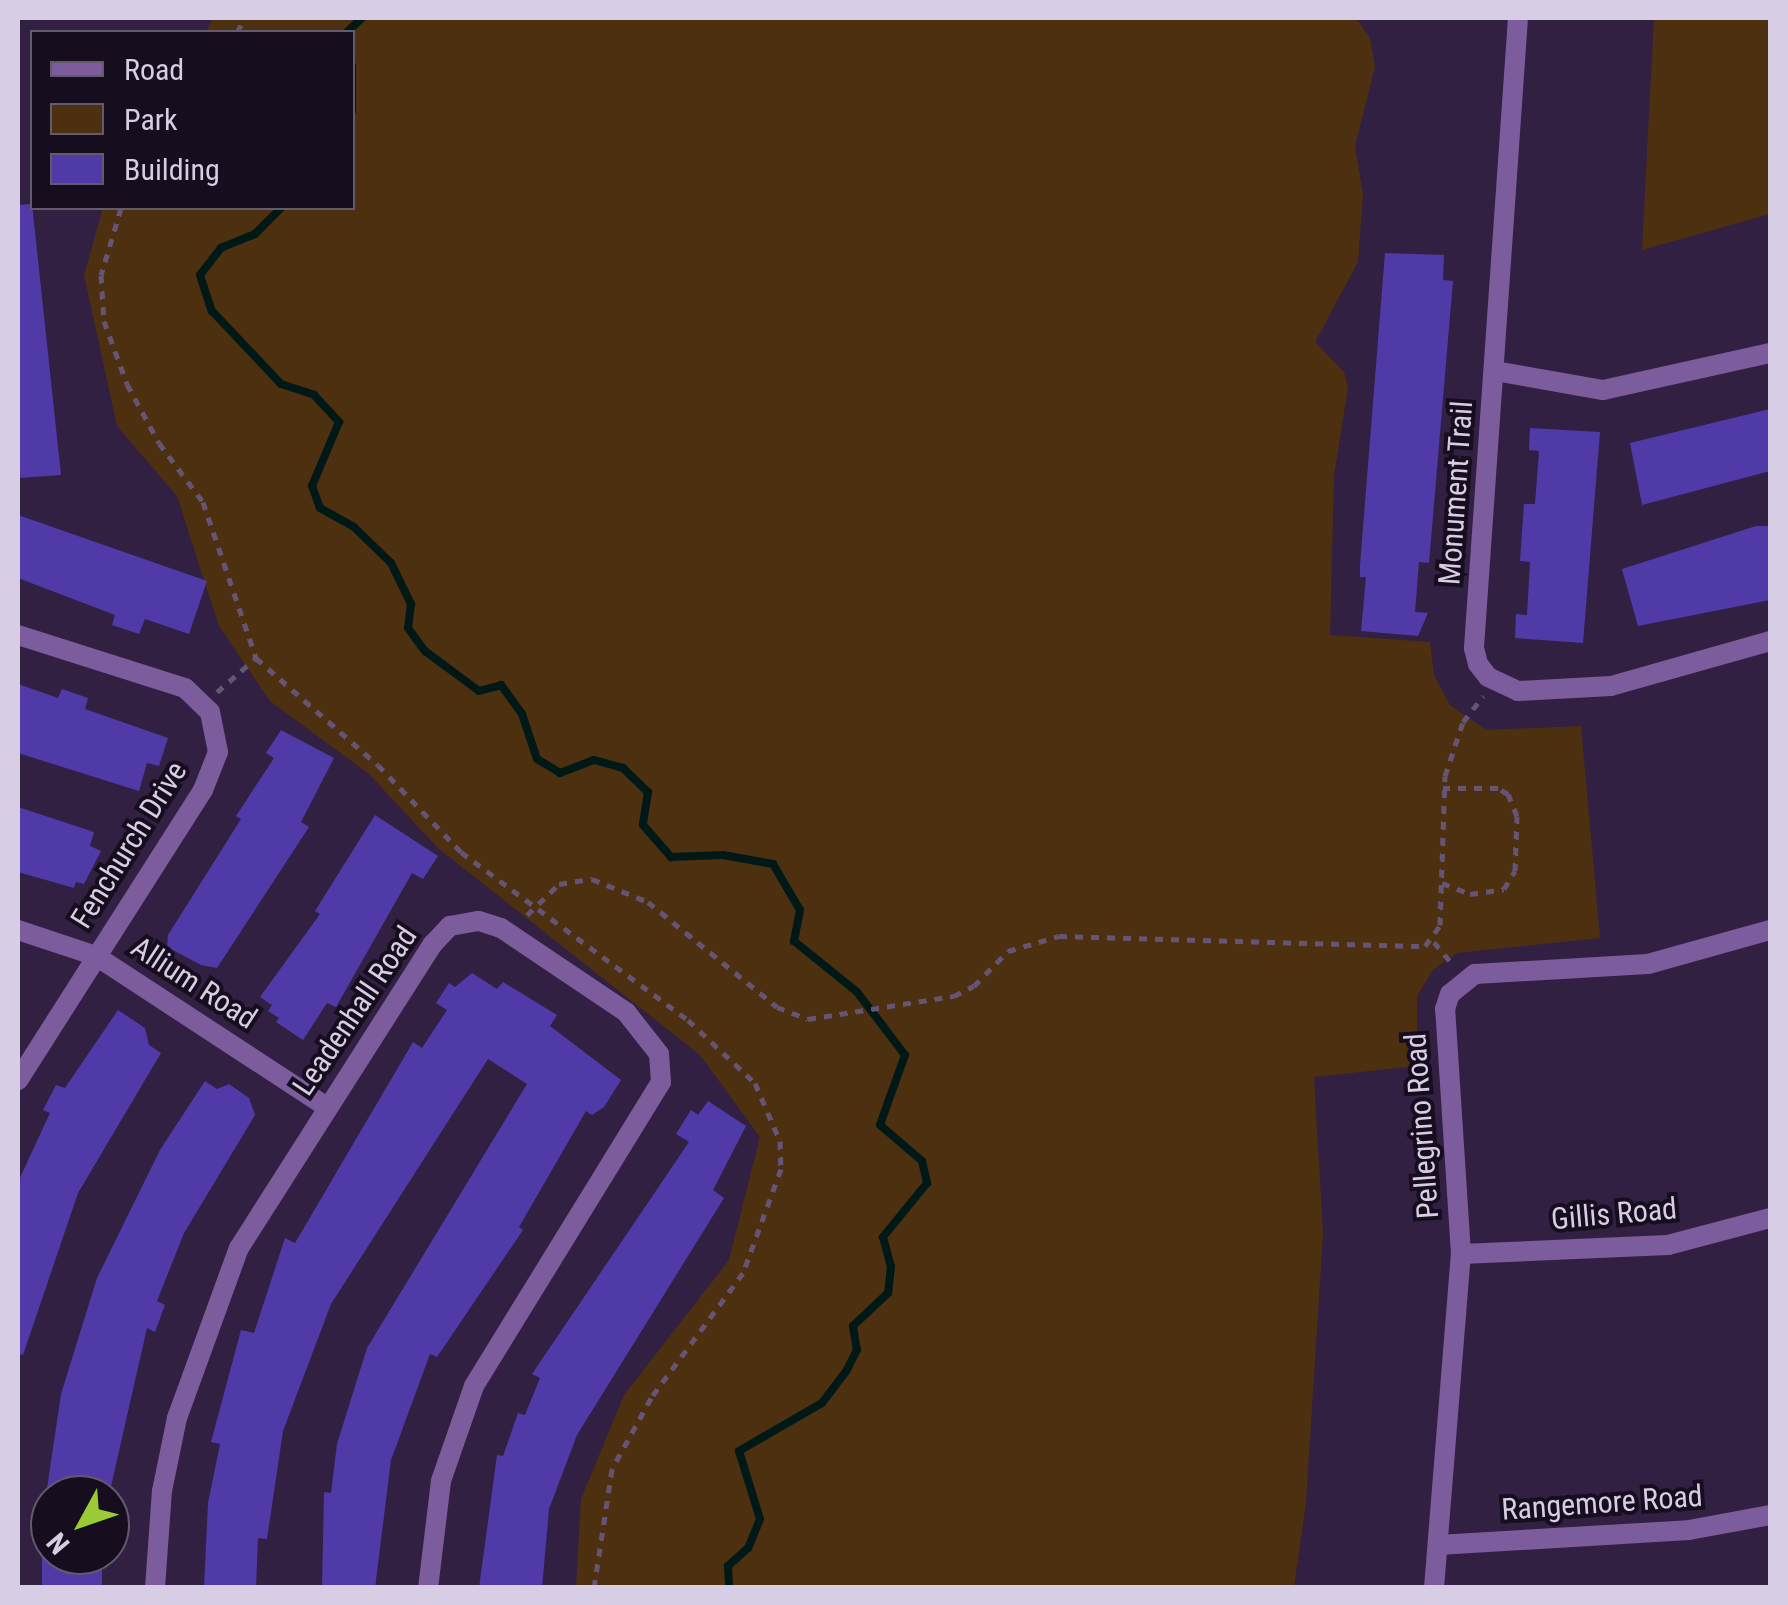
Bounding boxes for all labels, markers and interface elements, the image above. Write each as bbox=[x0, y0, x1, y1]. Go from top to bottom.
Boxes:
legend bbox=[30, 30, 355, 210]
text: Road bbox=[124, 52, 184, 87]
text: Park bbox=[124, 102, 178, 137]
text: Building bbox=[124, 152, 220, 187]
street label: Monument Trail bbox=[1432, 400, 1480, 586]
street label: Fenchurch Drive bbox=[64, 755, 194, 935]
street label: Leadenhall Road bbox=[285, 920, 425, 1102]
street label: Allium Road bbox=[125, 929, 263, 1037]
street label: Pellegrino Road bbox=[1398, 1032, 1446, 1220]
street label: Gillis Road bbox=[1550, 1191, 1678, 1237]
north arrow bbox=[30, 1475, 130, 1575]
street label: Rangemore Road bbox=[1500, 1478, 1704, 1528]
text: N bbox=[40, 1526, 76, 1560]

